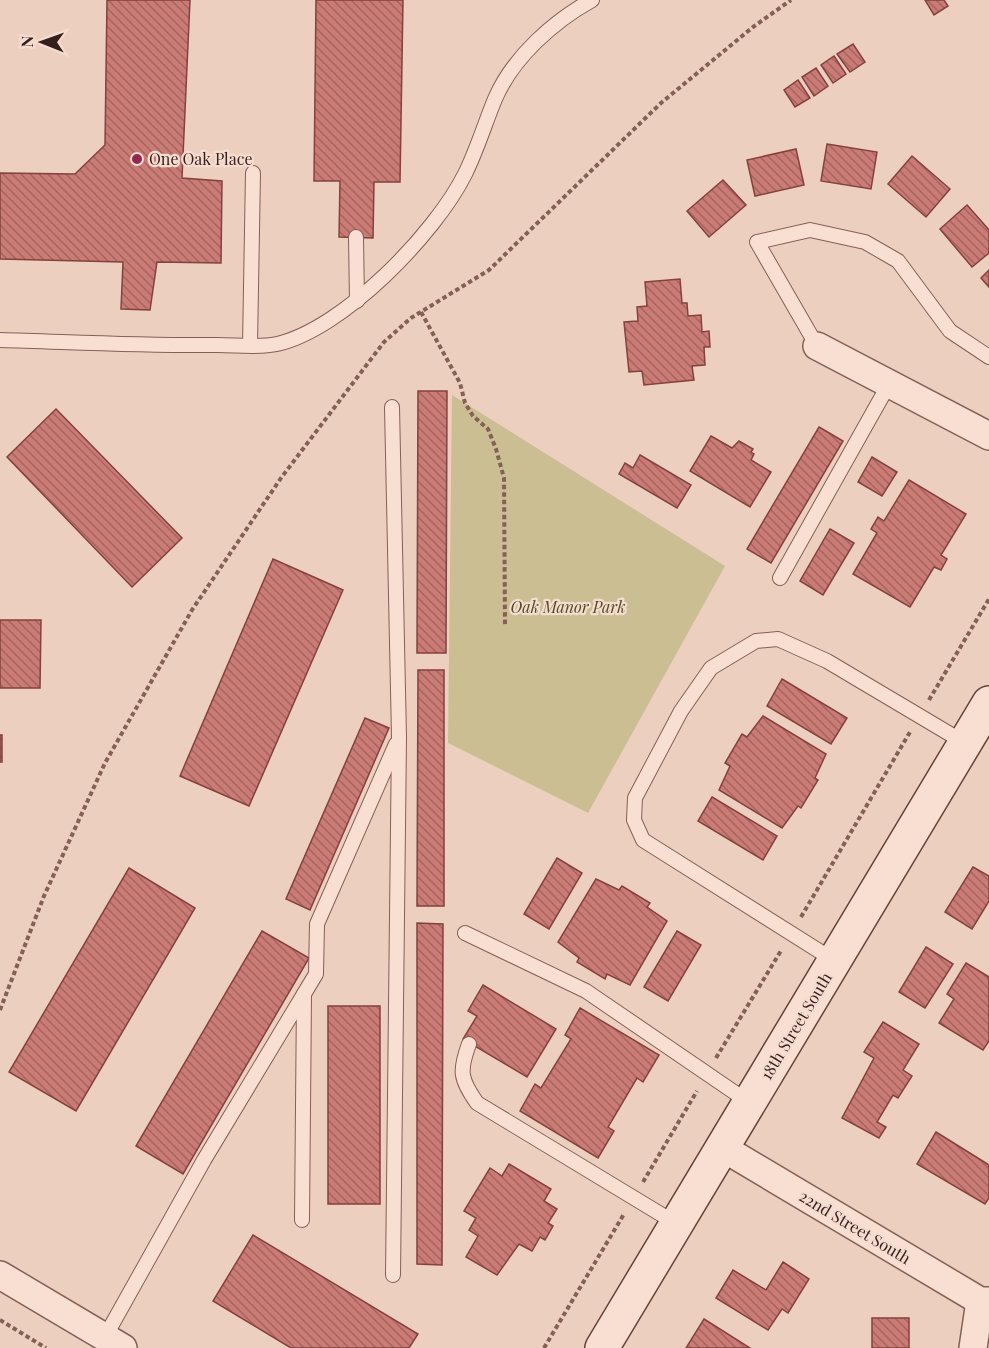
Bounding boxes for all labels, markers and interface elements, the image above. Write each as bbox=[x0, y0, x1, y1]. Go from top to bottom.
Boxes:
north arrow bbox=[12, 12, 72, 72]
text: N bbox=[16, 35, 37, 48]
place label: One Oak Place bbox=[149, 148, 253, 169]
marker: One Oak Place bbox=[130, 152, 144, 166]
park label: Oak Manor Park bbox=[511, 596, 625, 617]
street label: 18th Street South bbox=[755, 968, 836, 1083]
street label: 22nd Street South bbox=[796, 1185, 915, 1268]

